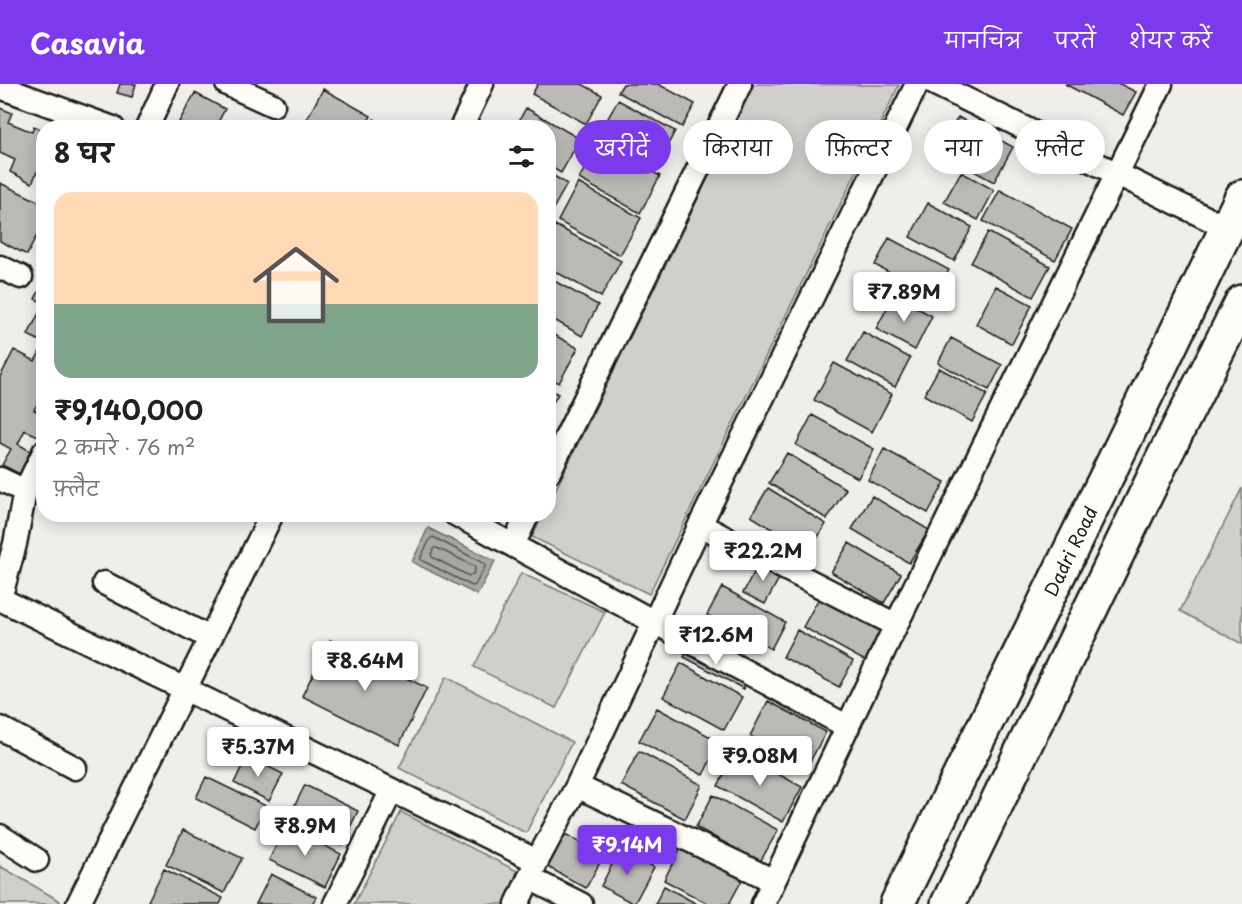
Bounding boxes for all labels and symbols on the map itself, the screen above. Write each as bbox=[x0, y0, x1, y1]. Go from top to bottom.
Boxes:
pin: ₹7.89M bbox=[855, 272, 953, 323]
street label: Dadri Road bbox=[1037, 501, 1103, 601]
pin: ₹22.2M bbox=[714, 531, 812, 582]
pin: ₹12.6M bbox=[667, 615, 765, 666]
pin: ₹8.64M bbox=[316, 641, 414, 692]
pin: ₹5.37M bbox=[209, 727, 307, 778]
pin: ₹9.08M bbox=[711, 736, 809, 787]
pin: ₹8.9M bbox=[263, 806, 347, 857]
pin: ₹9.14M bbox=[578, 825, 676, 876]

